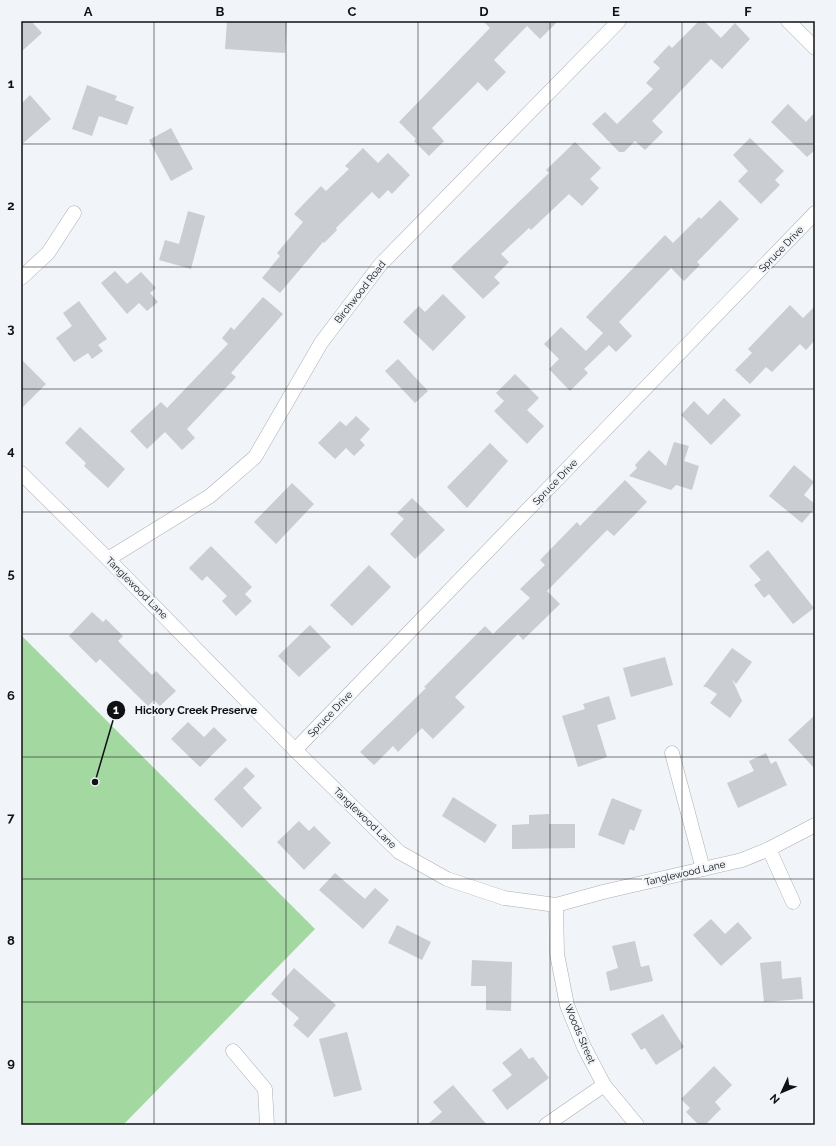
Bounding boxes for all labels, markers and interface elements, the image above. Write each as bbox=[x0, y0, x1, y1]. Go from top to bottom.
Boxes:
text: A bbox=[84, 4, 93, 19]
text: B bbox=[216, 4, 225, 19]
text: C bbox=[348, 4, 357, 19]
text: D bbox=[479, 4, 489, 19]
text: E bbox=[612, 4, 620, 19]
text: F bbox=[744, 4, 752, 19]
text: 1 bbox=[8, 76, 15, 91]
text: 2 bbox=[7, 198, 15, 213]
street label: Spruce Drive bbox=[756, 224, 806, 274]
street label: Birchwood Road bbox=[332, 259, 388, 325]
text: 3 bbox=[7, 321, 15, 336]
text: 4 bbox=[7, 443, 15, 458]
street label: Spruce Drive bbox=[530, 457, 580, 507]
street label: Tanglewood Lane bbox=[104, 555, 170, 621]
text: 5 bbox=[7, 566, 15, 581]
text: 6 bbox=[7, 688, 15, 703]
street label: Spruce Drive bbox=[305, 689, 355, 739]
callout: Hickory Creek Preserve bbox=[106, 699, 265, 722]
text: 1 bbox=[113, 703, 119, 717]
text: Hickory Creek Preserve bbox=[135, 704, 258, 717]
street label: Tanglewood Lane bbox=[331, 785, 399, 851]
text: 7 bbox=[7, 810, 15, 825]
street label: Tanglewood Lane bbox=[644, 858, 727, 888]
text: 8 bbox=[7, 933, 15, 948]
street label: Woods Street bbox=[563, 1003, 598, 1066]
text: 9 bbox=[7, 1055, 15, 1070]
north arrow bbox=[762, 1072, 802, 1112]
text: N bbox=[768, 1091, 783, 1106]

